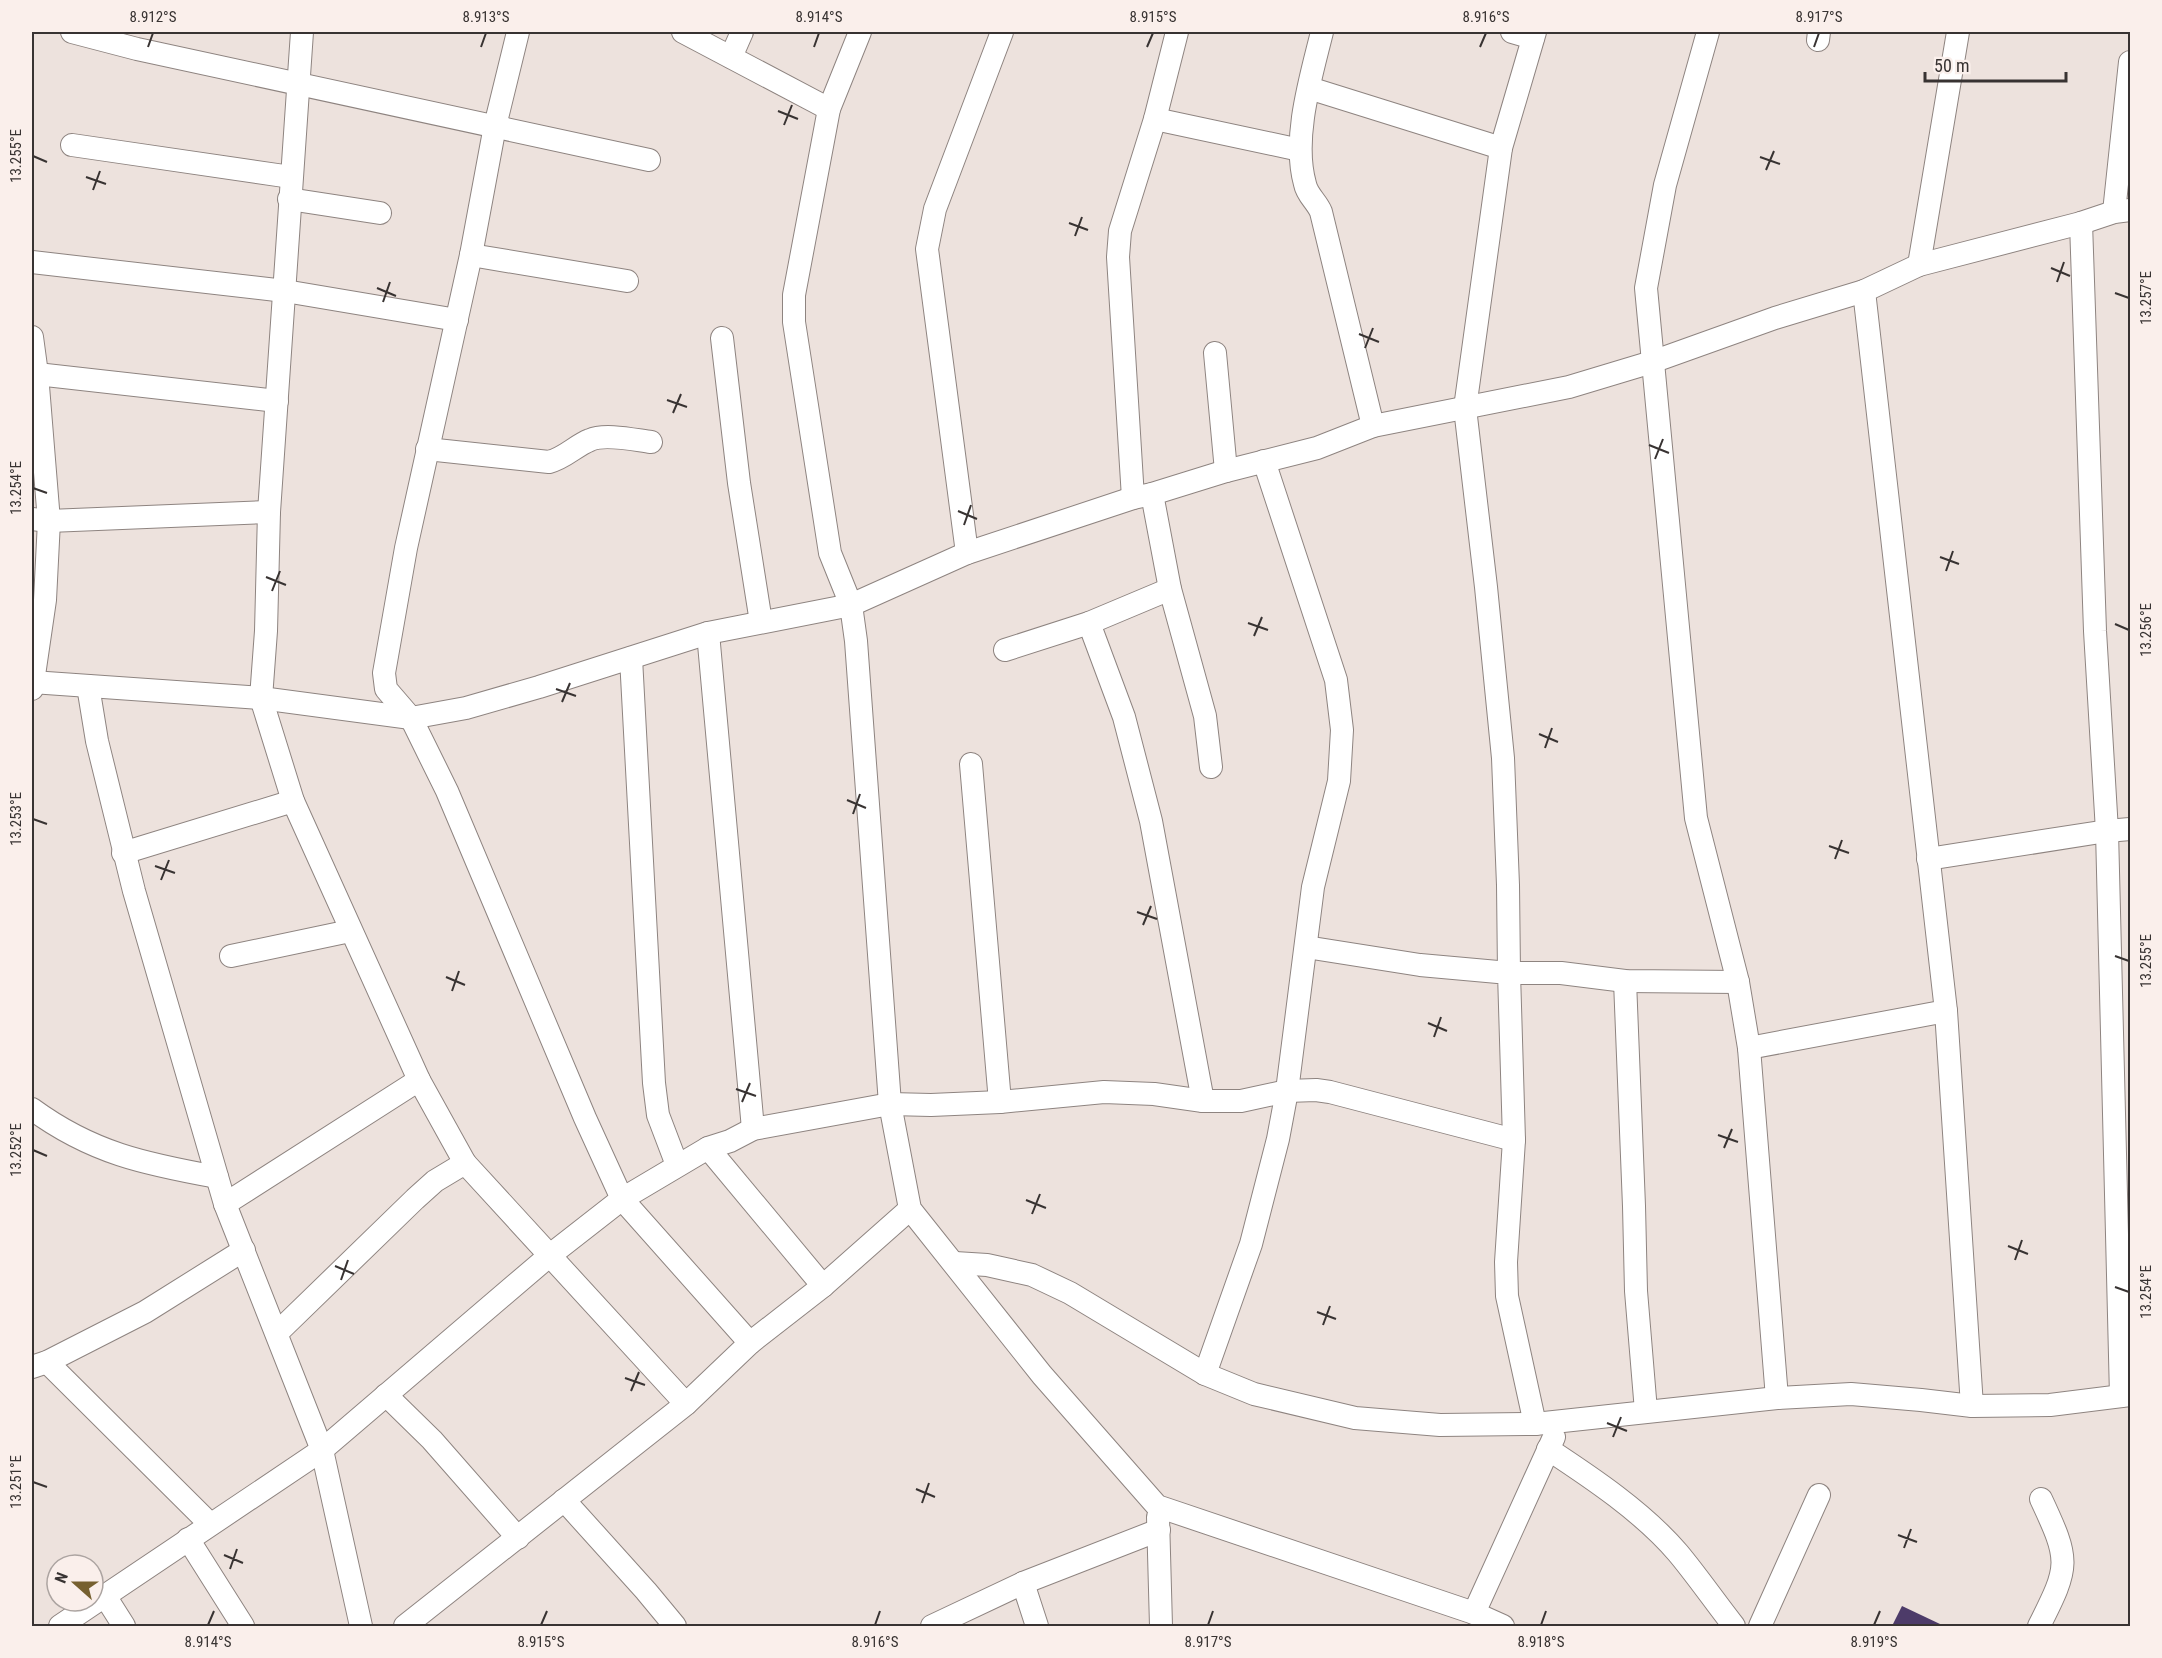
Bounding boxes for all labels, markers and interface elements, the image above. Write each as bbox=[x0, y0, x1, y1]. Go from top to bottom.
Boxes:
text: 8.912°S bbox=[130, 8, 177, 26]
text: 8.913°S bbox=[463, 8, 510, 26]
text: 8.914°S bbox=[796, 8, 843, 26]
text: 8.915°S bbox=[1130, 8, 1177, 26]
text: 8.916°S bbox=[1463, 8, 1510, 26]
text: 8.917°S bbox=[1796, 8, 1843, 26]
scale bar bbox=[1925, 45, 2066, 83]
text: 50 m bbox=[1934, 55, 1969, 76]
text: 13.255°E bbox=[7, 129, 25, 183]
text: 13.257°E bbox=[2137, 271, 2155, 325]
text: 13.254°E bbox=[7, 461, 25, 515]
text: 13.256°E bbox=[2137, 603, 2155, 657]
text: 13.253°E bbox=[7, 792, 25, 846]
text: 13.255°E bbox=[2137, 934, 2155, 988]
text: 13.252°E bbox=[7, 1123, 25, 1177]
text: 13.254°E bbox=[2137, 1265, 2155, 1319]
text: 13.251°E bbox=[7, 1455, 25, 1509]
north arrow bbox=[45, 1553, 105, 1613]
text: N bbox=[51, 1570, 72, 1586]
text: 8.914°S bbox=[185, 1633, 232, 1651]
text: 8.915°S bbox=[518, 1633, 565, 1651]
text: 8.916°S bbox=[852, 1633, 899, 1651]
text: 8.917°S bbox=[1185, 1633, 1232, 1651]
text: 8.918°S bbox=[1518, 1633, 1565, 1651]
text: 8.919°S bbox=[1851, 1633, 1898, 1651]

